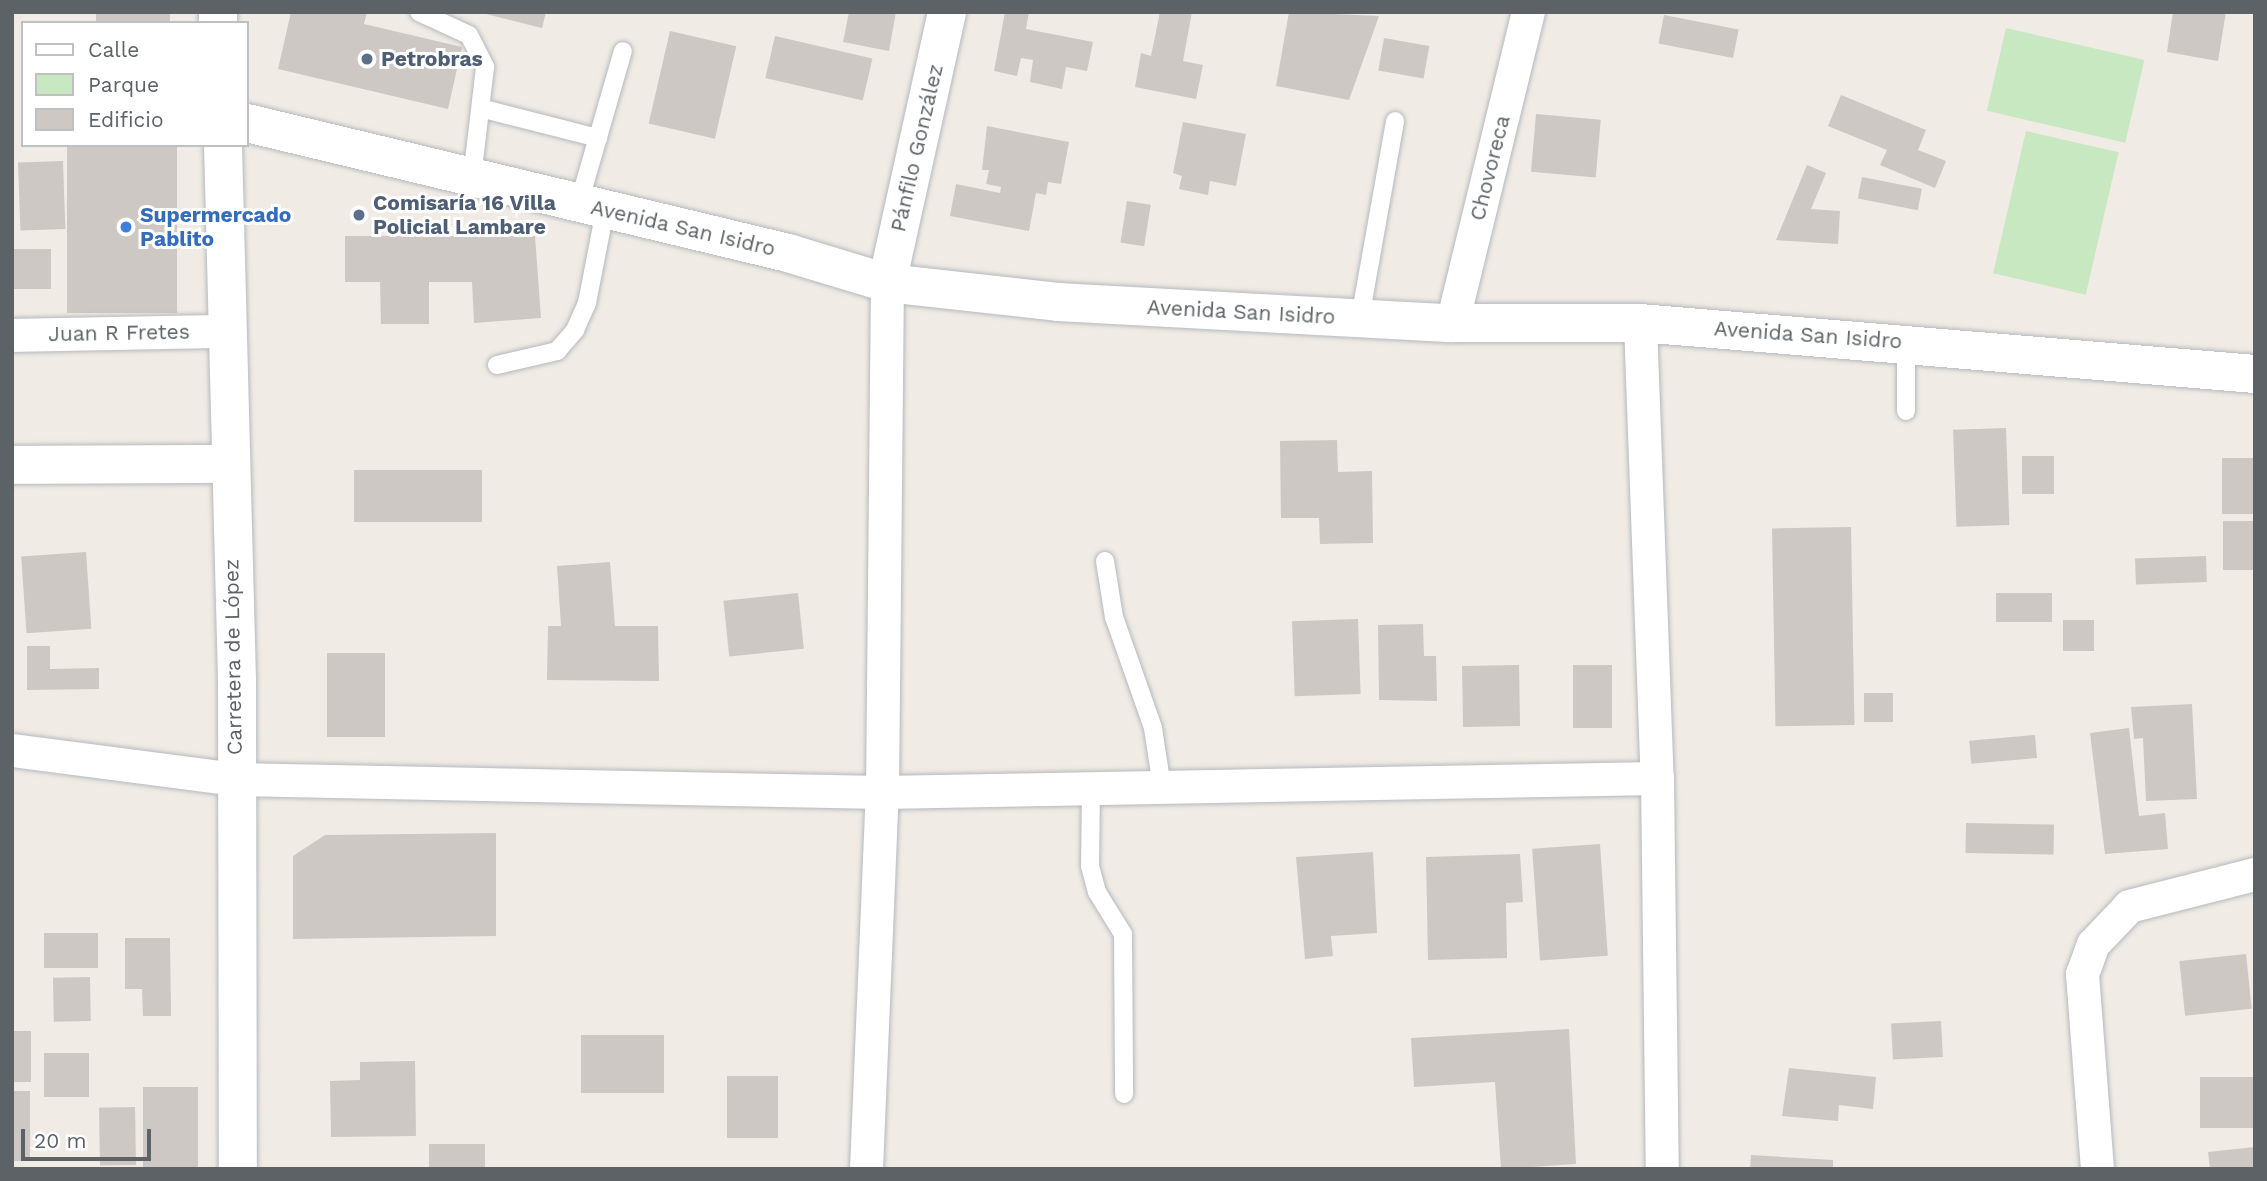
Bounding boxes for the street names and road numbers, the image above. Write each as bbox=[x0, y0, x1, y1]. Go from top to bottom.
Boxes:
street label: Pánfilo González bbox=[885, 62, 949, 234]
street label: Chovoreca bbox=[1465, 113, 1515, 223]
street label: Avenida San Isidro bbox=[588, 194, 778, 262]
street label: Avenida San Isidro bbox=[1146, 294, 1336, 330]
street label: Avenida San Isidro bbox=[1713, 316, 1903, 354]
street label: Juan R Fretes bbox=[48, 319, 190, 347]
street label: Carretera de López bbox=[219, 558, 247, 756]

